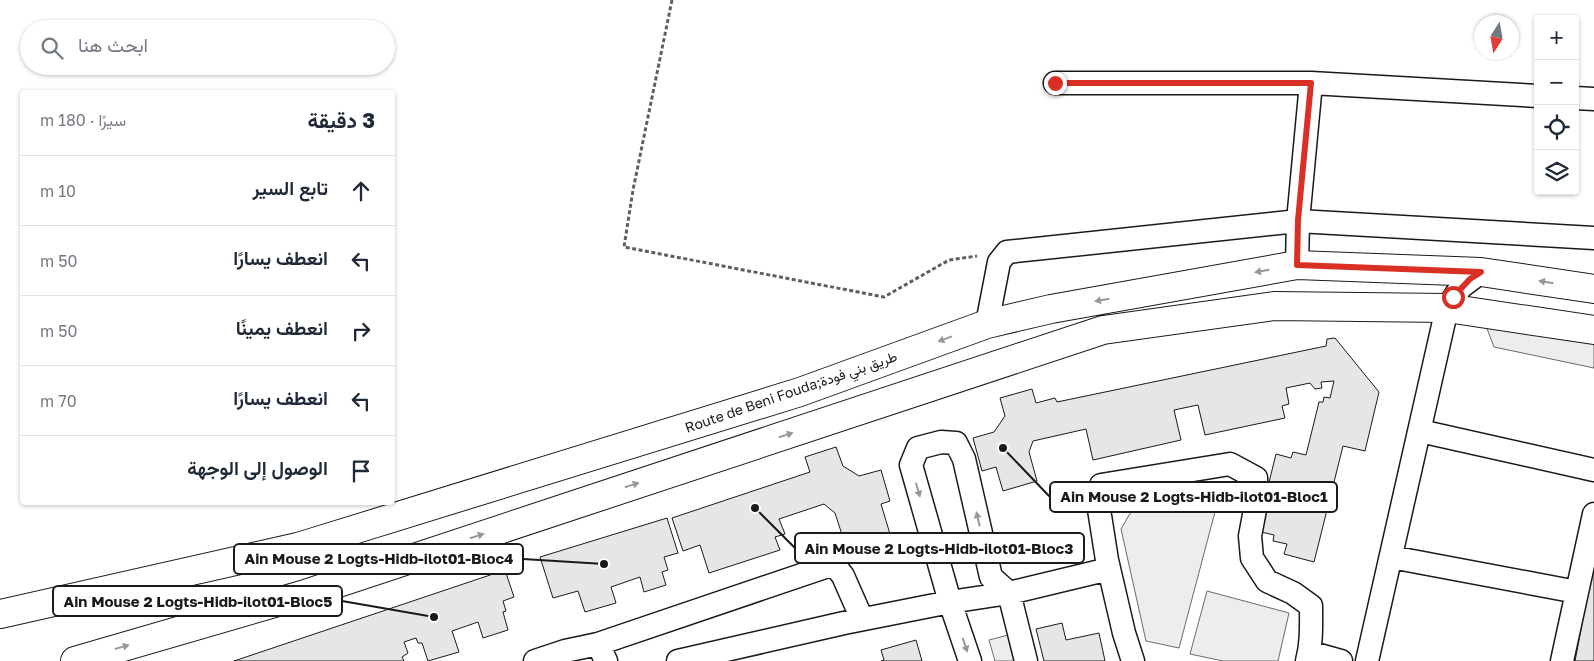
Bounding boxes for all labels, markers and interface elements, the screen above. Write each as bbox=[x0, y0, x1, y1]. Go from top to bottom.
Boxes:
north arrow bbox=[1474, 15, 1519, 60]
map controls bbox=[1534, 15, 1579, 195]
button: + bbox=[1534, 15, 1579, 60]
search box bbox=[20, 20, 395, 75]
text: ابحث هنا bbox=[78, 33, 148, 56]
icon: search bbox=[38, 34, 66, 62]
button: − bbox=[1534, 60, 1579, 105]
route end bbox=[1044, 72, 1067, 95]
button: locate bbox=[1534, 105, 1579, 150]
text: 3 دقيقة bbox=[307, 107, 375, 133]
text: سيرًا · 180 m bbox=[40, 110, 126, 130]
button: layers bbox=[1534, 150, 1579, 195]
text: تابع السير bbox=[252, 176, 328, 199]
icon: ahead bbox=[347, 177, 375, 205]
text: 10 m bbox=[40, 181, 76, 201]
text: انعطف يسارًا bbox=[233, 246, 328, 269]
icon: left bbox=[347, 247, 375, 275]
text: 50 m bbox=[40, 251, 77, 271]
one-way arrow bbox=[1254, 268, 1270, 276]
one-way arrow bbox=[1537, 278, 1553, 286]
route start bbox=[1442, 286, 1465, 309]
one-way arrow bbox=[1094, 297, 1110, 305]
text: انعطف يمينًا bbox=[236, 316, 328, 339]
icon: right bbox=[347, 317, 375, 345]
text: 50 m bbox=[40, 321, 77, 341]
one-way arrow bbox=[937, 335, 952, 343]
street label: Route de Beni Fouda;طريق بني فودة bbox=[682, 347, 900, 440]
text: انعطف يسارًا bbox=[233, 386, 328, 409]
icon: left bbox=[347, 387, 375, 415]
text: 70 m bbox=[40, 391, 77, 411]
one-way arrow bbox=[779, 430, 794, 438]
text: الوصول إلى الوجهة bbox=[187, 456, 328, 479]
icon: arrive bbox=[347, 457, 375, 485]
one-way arrow bbox=[624, 481, 639, 489]
one-way arrow bbox=[915, 482, 923, 497]
callout: Ain Mouse 2 Logts-Hidb-ilot01-Bloc1 bbox=[1050, 482, 1337, 512]
text: Ain Mouse 2 Logts-Hidb-ilot01-Bloc1 bbox=[1060, 487, 1328, 505]
one-way arrow bbox=[974, 511, 982, 526]
one-way arrow bbox=[470, 532, 485, 540]
callout: Ain Mouse 2 Logts-Hidb-ilot01-Bloc3 bbox=[795, 533, 1084, 563]
text: Ain Mouse 2 Logts-Hidb-ilot01-Bloc3 bbox=[805, 539, 1073, 557]
callout: Ain Mouse 2 Logts-Hidb-ilot01-Bloc4 bbox=[234, 544, 523, 574]
text: Ain Mouse 2 Logts-Hidb-ilot01-Bloc4 bbox=[245, 549, 514, 567]
callout: Ain Mouse 2 Logts-Hidb-ilot01-Bloc5 bbox=[53, 586, 342, 616]
text: Ain Mouse 2 Logts-Hidb-ilot01-Bloc5 bbox=[64, 592, 332, 610]
one-way arrow bbox=[962, 638, 969, 653]
one-way arrow bbox=[115, 643, 130, 651]

